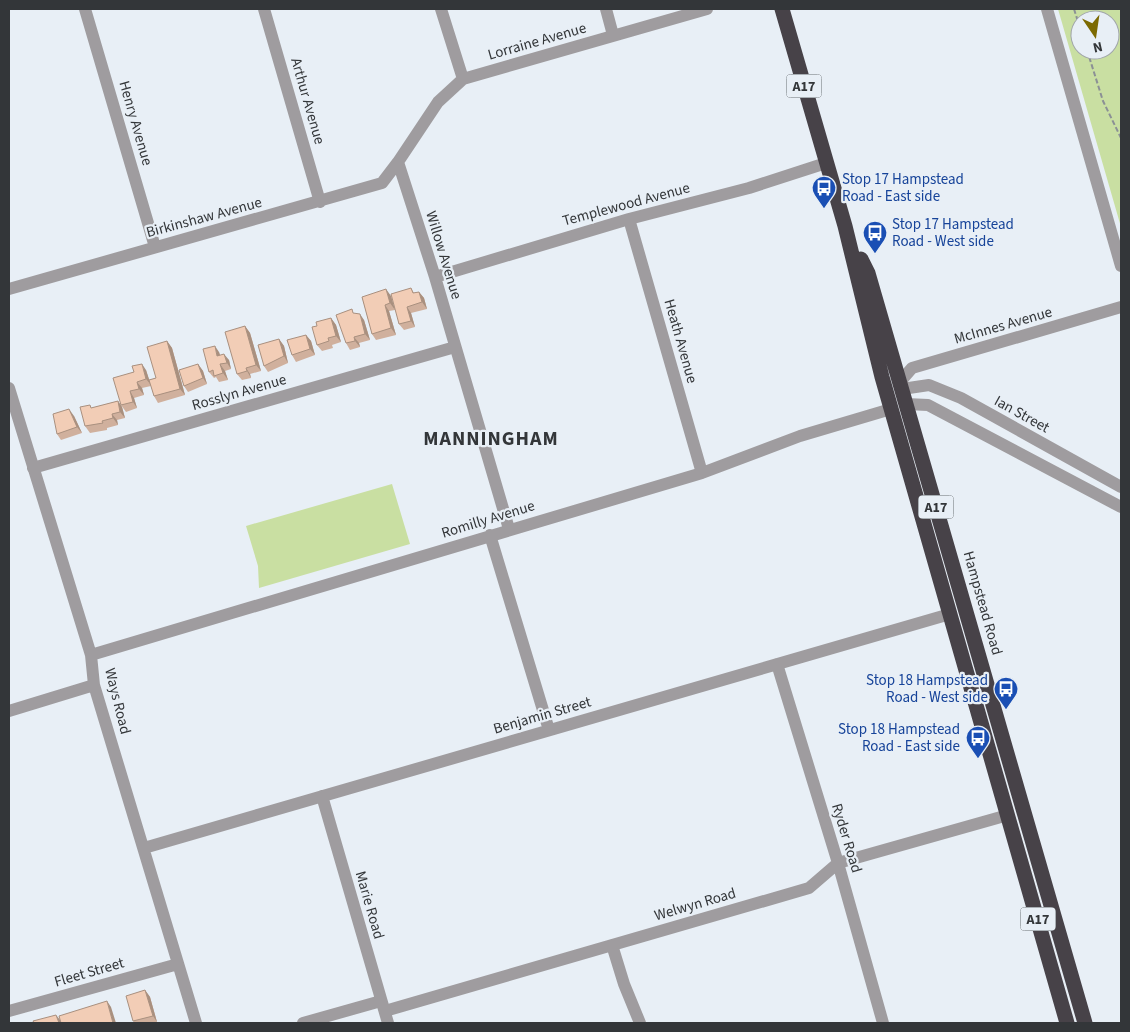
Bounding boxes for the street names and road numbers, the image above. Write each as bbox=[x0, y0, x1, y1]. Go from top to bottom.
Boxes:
street label: Lorraine Avenue bbox=[485, 17, 589, 66]
street label: Arthur Avenue bbox=[285, 55, 330, 147]
road number: A17 bbox=[786, 74, 822, 98]
street label: Henry Avenue bbox=[113, 78, 158, 168]
street label: Templewood Avenue bbox=[560, 177, 692, 232]
street label: Birkinshaw Avenue bbox=[144, 192, 264, 243]
street label: Willow Avenue bbox=[420, 208, 467, 302]
street label: Heath Avenue bbox=[658, 297, 703, 386]
street label: McInnes Avenue bbox=[952, 301, 1055, 350]
street label: Rosslyn Avenue bbox=[189, 369, 289, 416]
street label: Ian Street bbox=[990, 391, 1053, 438]
street label: Romilly Avenue bbox=[439, 495, 537, 544]
road number: A17 bbox=[918, 496, 954, 518]
street label: Hampstead Road bbox=[958, 549, 1007, 658]
street label: Ways Road bbox=[99, 666, 136, 736]
street label: Benjamin Street bbox=[491, 692, 593, 739]
street label: Ryder Road bbox=[826, 801, 867, 875]
street label: Marie Road bbox=[350, 869, 389, 942]
street label: Welwyn Road bbox=[652, 883, 739, 926]
road number: A17 bbox=[1020, 908, 1056, 931]
street label: Fleet Street bbox=[52, 953, 126, 992]

